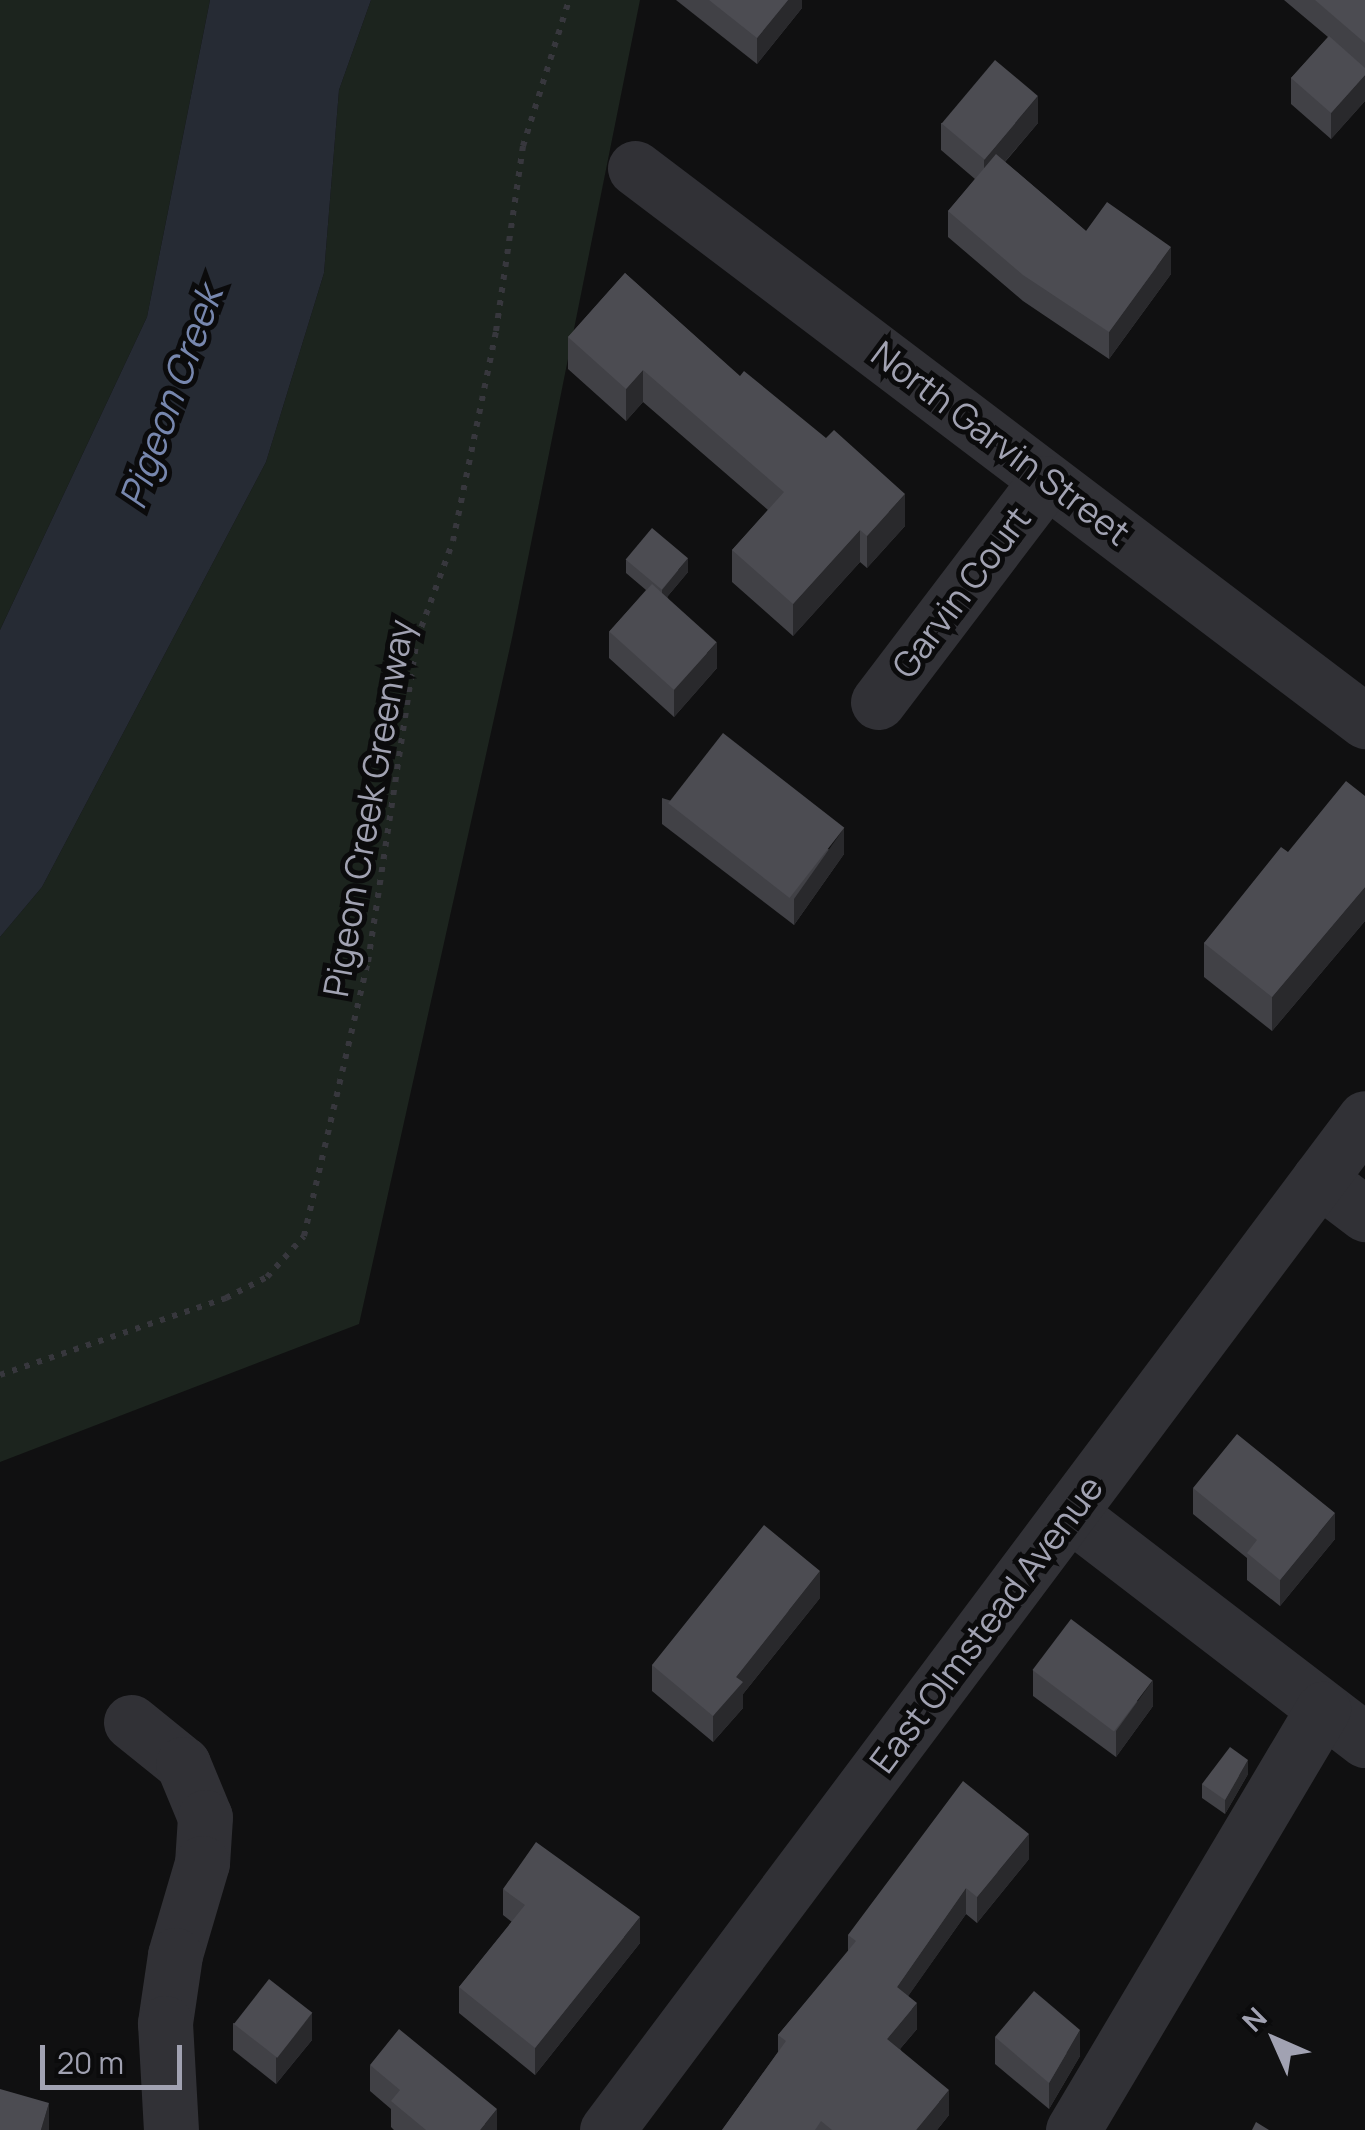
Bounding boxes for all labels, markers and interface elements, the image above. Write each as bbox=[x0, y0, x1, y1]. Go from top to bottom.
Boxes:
water label: Pigeon Creek bbox=[109, 280, 231, 514]
street label: North Garvin Street bbox=[864, 332, 1138, 554]
street label: Garvin Court bbox=[883, 498, 1039, 686]
street label: Pigeon Creek Greenway bbox=[314, 616, 422, 1000]
street label: East Olmstead Avenue bbox=[861, 1467, 1111, 1781]
north arrow bbox=[1225, 1990, 1325, 2090]
text: N bbox=[1233, 1998, 1274, 2039]
scale bar bbox=[45, 2025, 188, 2087]
text: 20 m bbox=[57, 2042, 124, 2083]

